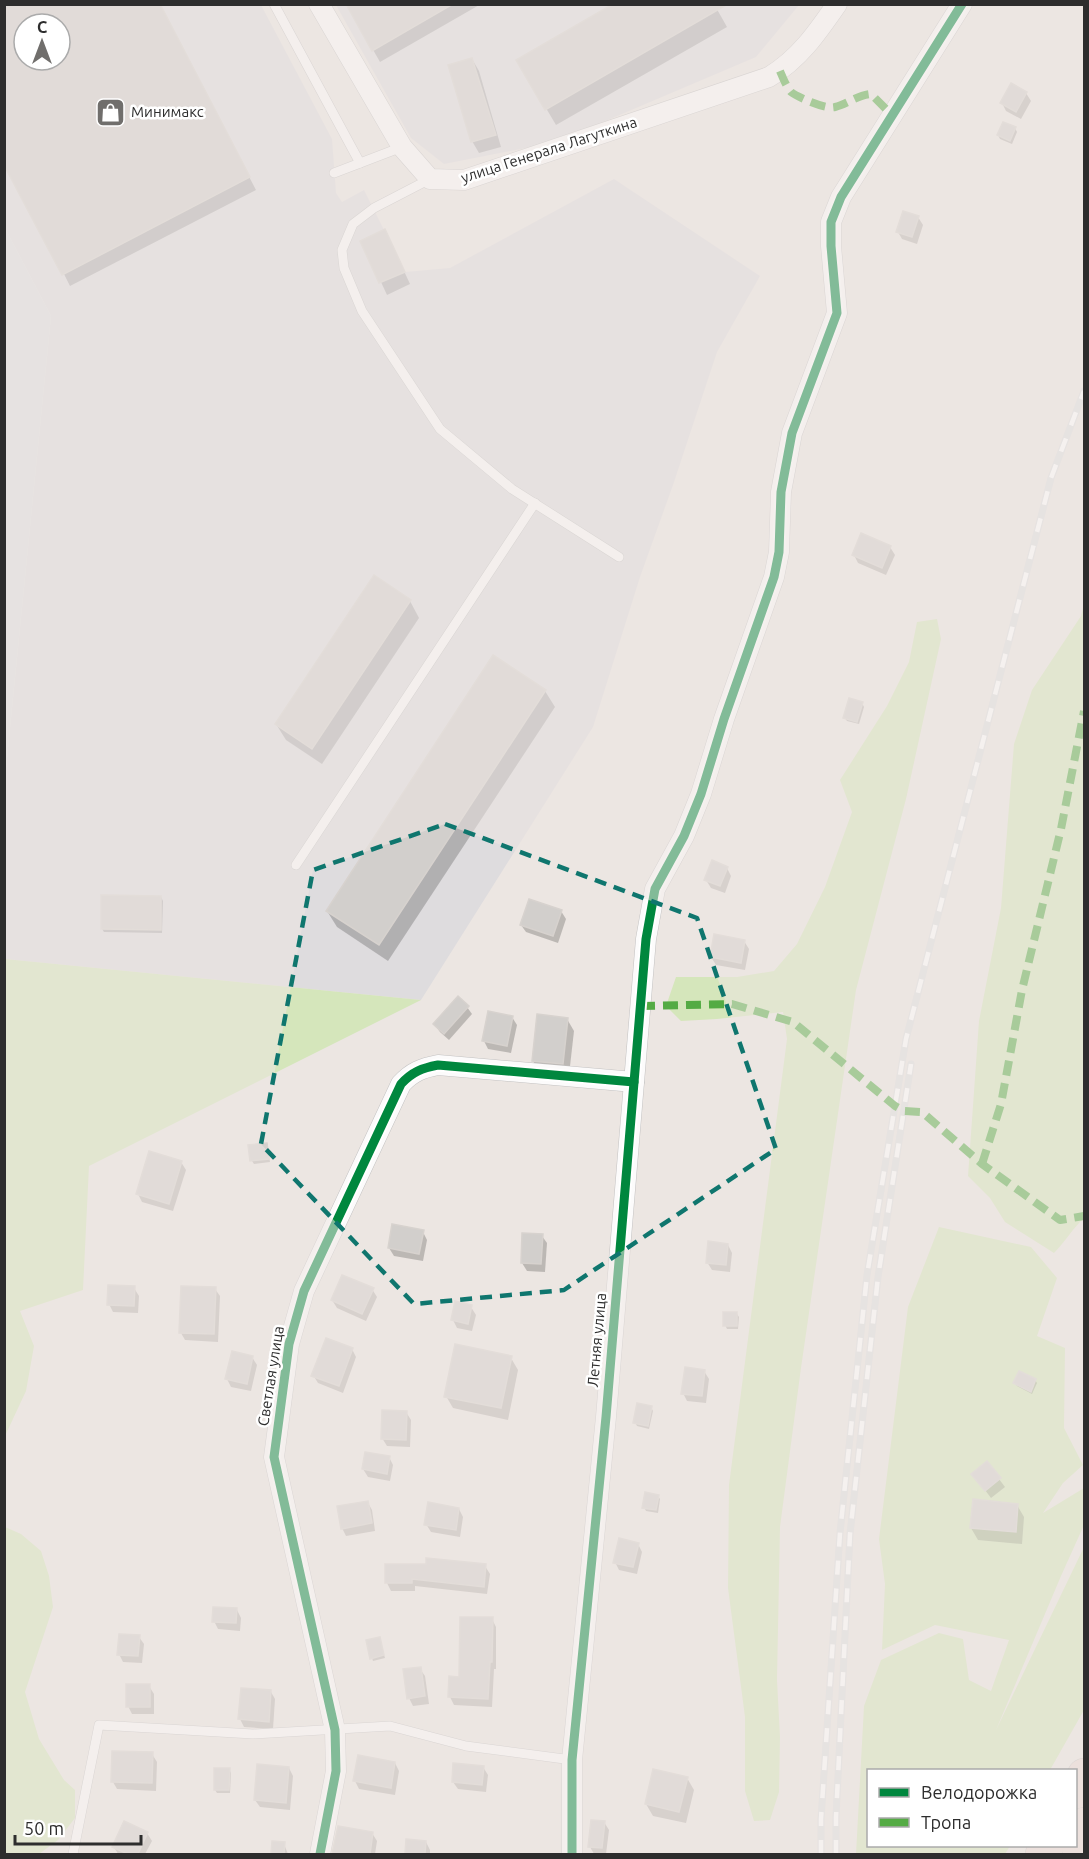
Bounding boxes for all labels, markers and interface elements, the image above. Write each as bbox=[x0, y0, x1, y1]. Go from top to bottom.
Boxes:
north arrow bbox=[12, 12, 72, 72]
text: С bbox=[37, 18, 47, 36]
shop icon: Минимакс bbox=[94, 96, 126, 128]
place label: Минимакс bbox=[131, 103, 204, 120]
street label: улица Генерала Лагуткина bbox=[459, 113, 639, 186]
street label: Летняя улица bbox=[584, 1292, 609, 1388]
street label: Светлая улица bbox=[254, 1325, 287, 1427]
legend bbox=[867, 1769, 1077, 1847]
text: Велодорожка bbox=[921, 1782, 1037, 1802]
scale bar bbox=[15, 1808, 141, 1846]
text: Тропа bbox=[921, 1812, 971, 1832]
text: 50 m bbox=[24, 1818, 64, 1838]

